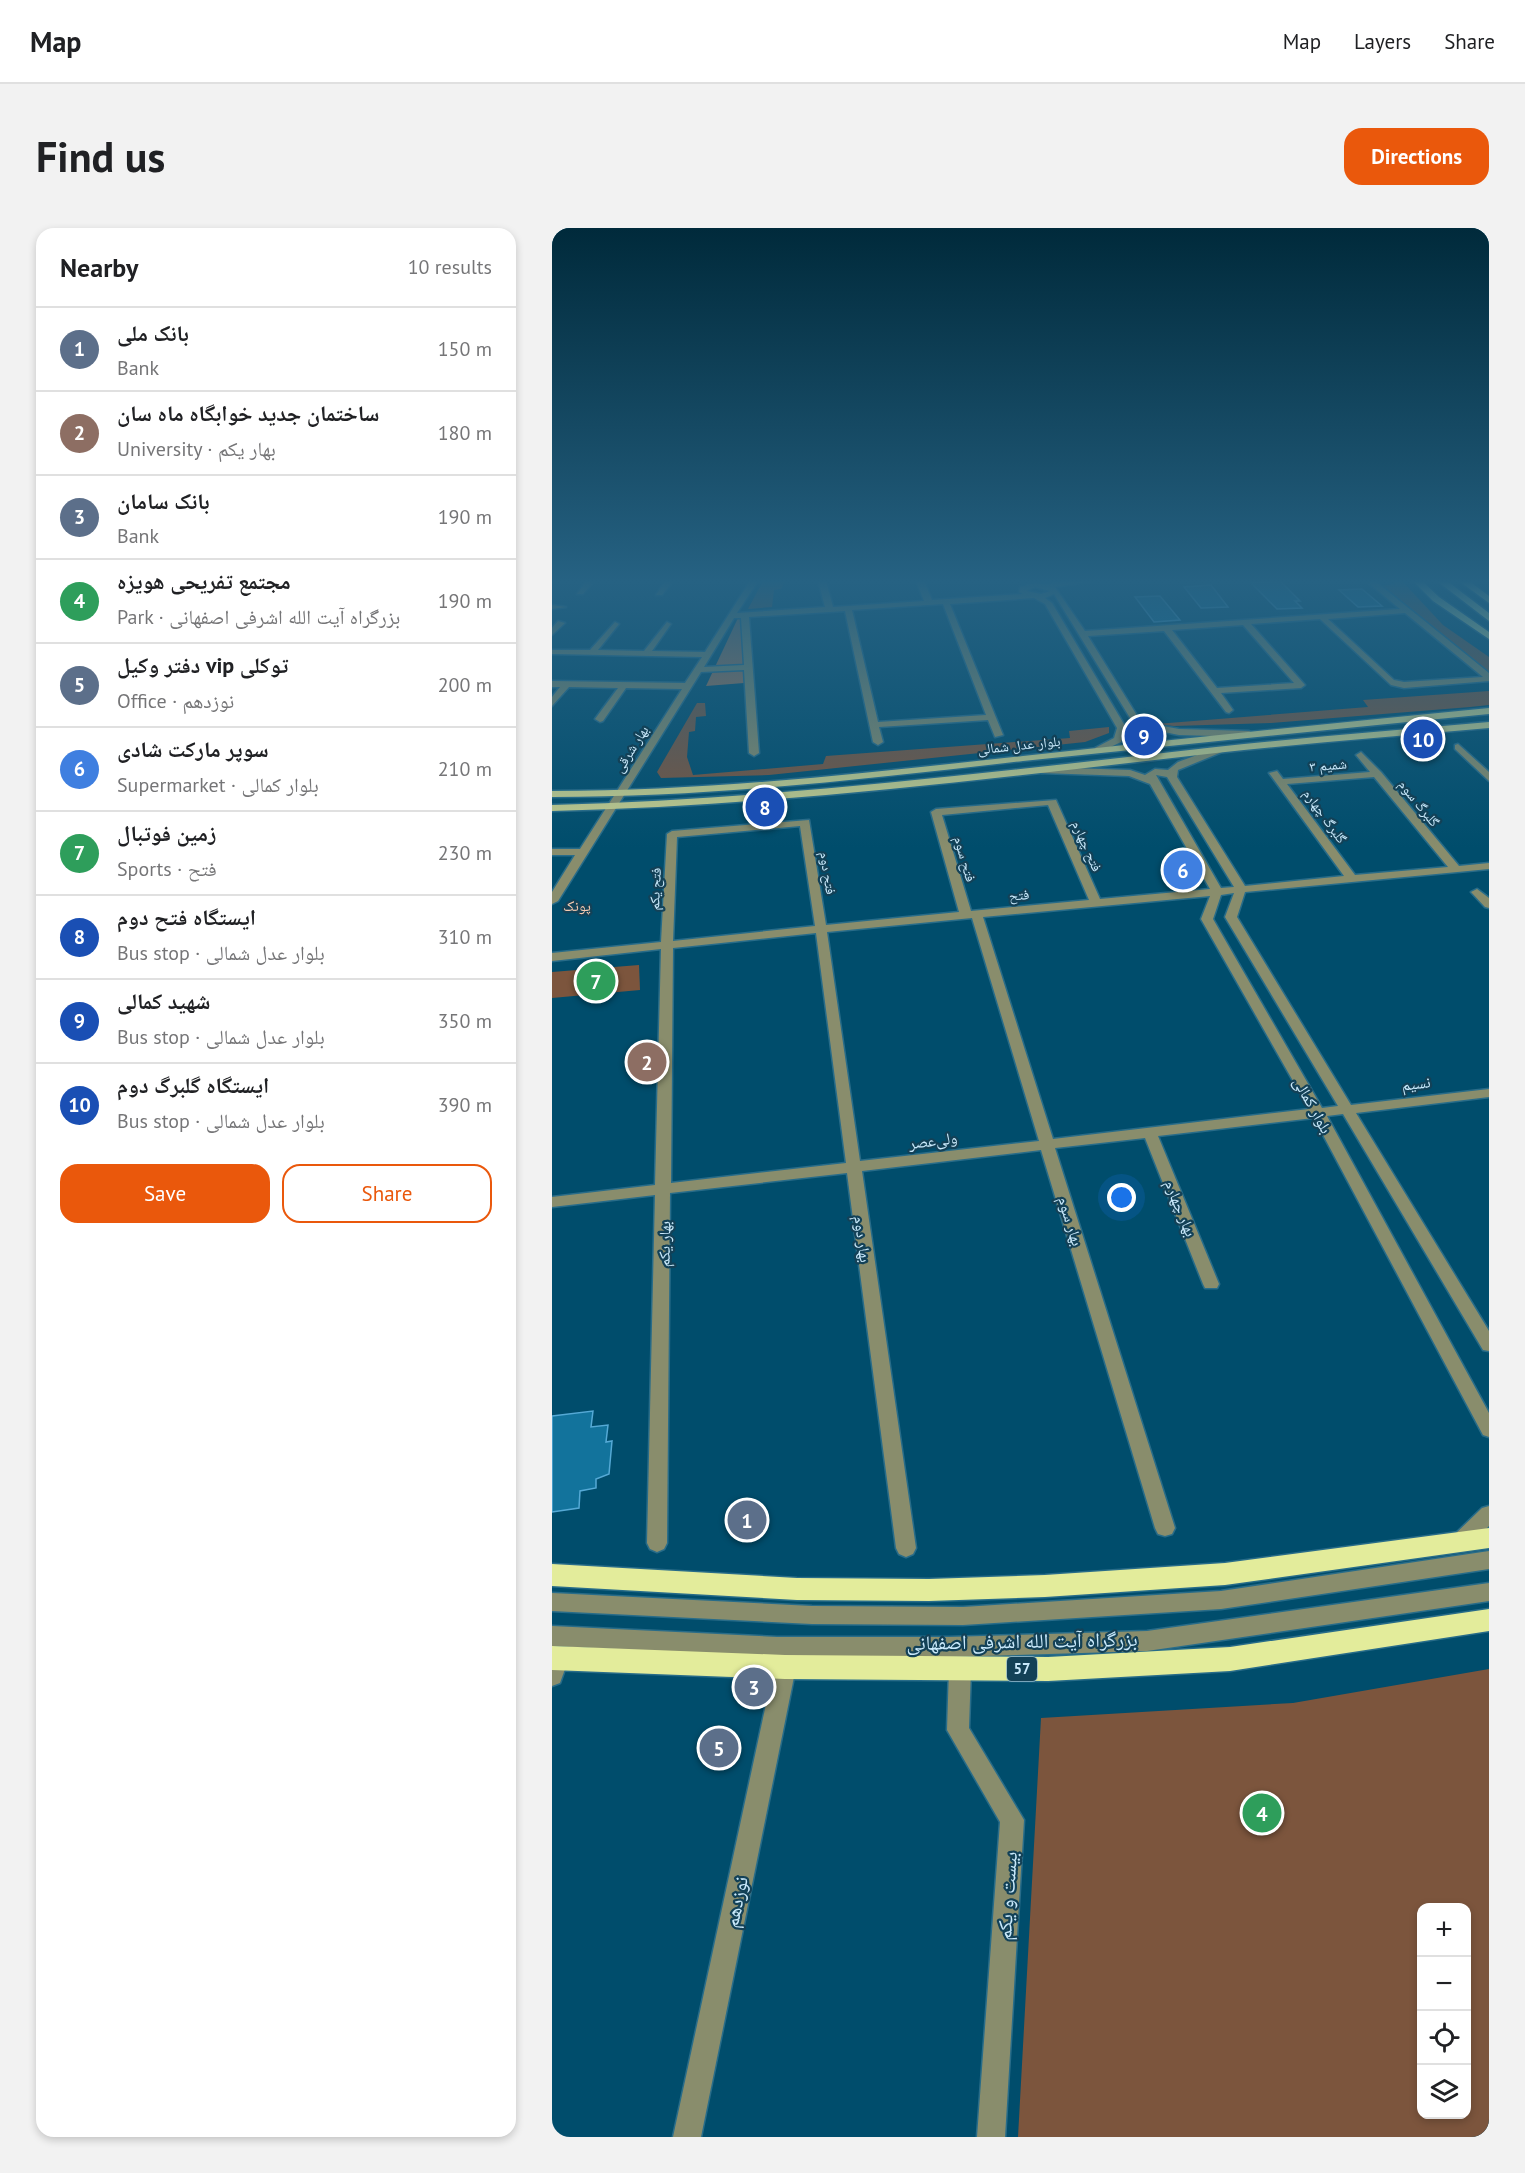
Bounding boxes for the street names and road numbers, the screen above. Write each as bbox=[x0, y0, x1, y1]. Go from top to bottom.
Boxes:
street label: بهار شرقی bbox=[610, 722, 653, 776]
street label: بلوار عدل شمالی bbox=[977, 732, 1061, 758]
street label: شمیم ۳ bbox=[1309, 754, 1348, 777]
street label: گلبرگ سوم bbox=[1394, 776, 1444, 831]
street label: گلبرگ چهارم bbox=[1298, 785, 1351, 847]
street label: فتح چهارم bbox=[1067, 818, 1106, 875]
street label: فتح سوم bbox=[949, 834, 980, 884]
street label: فتح دوم bbox=[815, 850, 840, 896]
street label: فتح یکم bbox=[645, 867, 666, 911]
street label: فتح bbox=[1008, 885, 1030, 906]
street label: نسیم bbox=[1400, 1071, 1432, 1096]
street label: بلوار کمالی bbox=[1288, 1073, 1337, 1137]
street label: ولی‌عصر bbox=[907, 1127, 959, 1154]
street label: بهار چهارم bbox=[1160, 1177, 1201, 1240]
street label: بهار سوم bbox=[1053, 1194, 1088, 1249]
street label: بهار دوم bbox=[849, 1214, 876, 1264]
street label: بهار یکم bbox=[654, 1221, 675, 1267]
street label: بزرگراه آیت الله اشرفی اصفهانی bbox=[906, 1626, 1138, 1656]
road number: 57 bbox=[1007, 1657, 1037, 1681]
street label: بیست و یکم bbox=[991, 1851, 1024, 1941]
street label: نوزدهم bbox=[718, 1874, 755, 1930]

